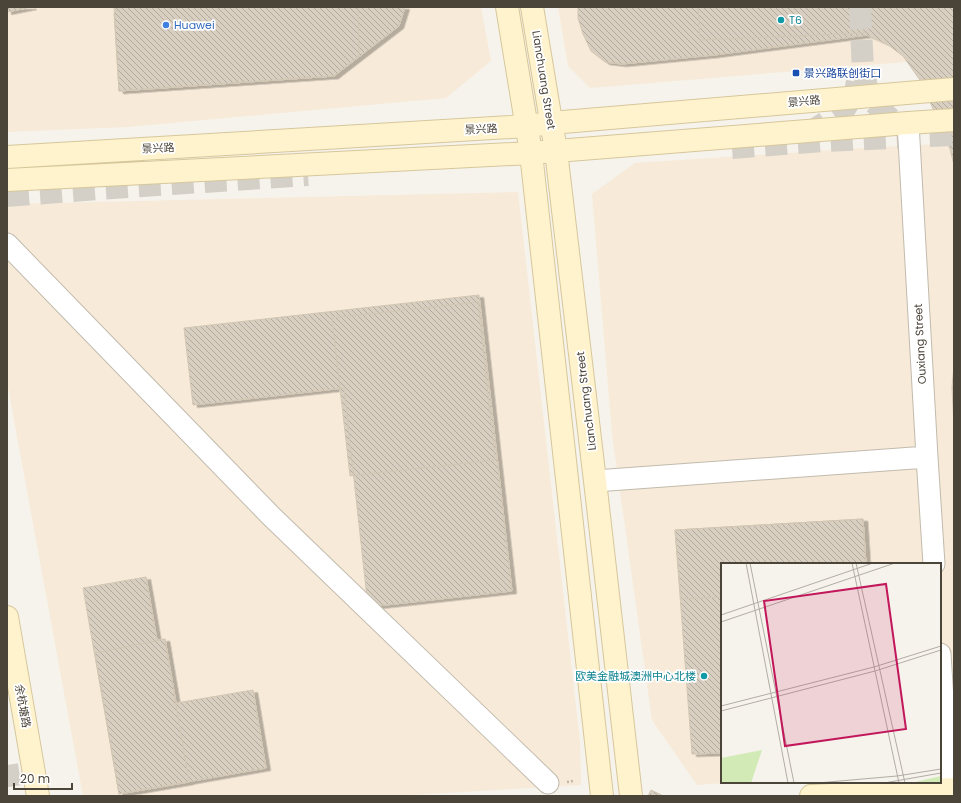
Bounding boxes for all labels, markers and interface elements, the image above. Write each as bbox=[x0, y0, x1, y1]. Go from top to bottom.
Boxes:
place label: T6 bbox=[789, 12, 802, 28]
marker: T6 bbox=[776, 15, 786, 25]
place label: Huawei bbox=[174, 17, 215, 33]
marker: Huawei bbox=[161, 20, 171, 30]
street label: Lianchuang Street bbox=[528, 29, 560, 131]
place label: 景兴路联创街口 bbox=[804, 65, 881, 81]
marker: 景兴路联创街口 bbox=[791, 68, 801, 78]
street label: 景兴路 bbox=[787, 92, 821, 110]
street label: 景兴路 bbox=[464, 120, 498, 138]
street label: 景兴路 bbox=[141, 139, 175, 157]
street label: Ouxiang Street bbox=[910, 303, 930, 385]
street label: Lianchuang Street bbox=[572, 351, 600, 451]
inset map bbox=[721, 563, 941, 783]
place label: 欧美金融城澳洲中心北楼 bbox=[575, 668, 696, 684]
marker: 欧美金融城澳洲中心北楼 bbox=[699, 671, 709, 681]
street label: 余杭塘路 bbox=[11, 683, 35, 729]
scale bar bbox=[14, 765, 72, 791]
text: 20 m bbox=[20, 770, 50, 787]

